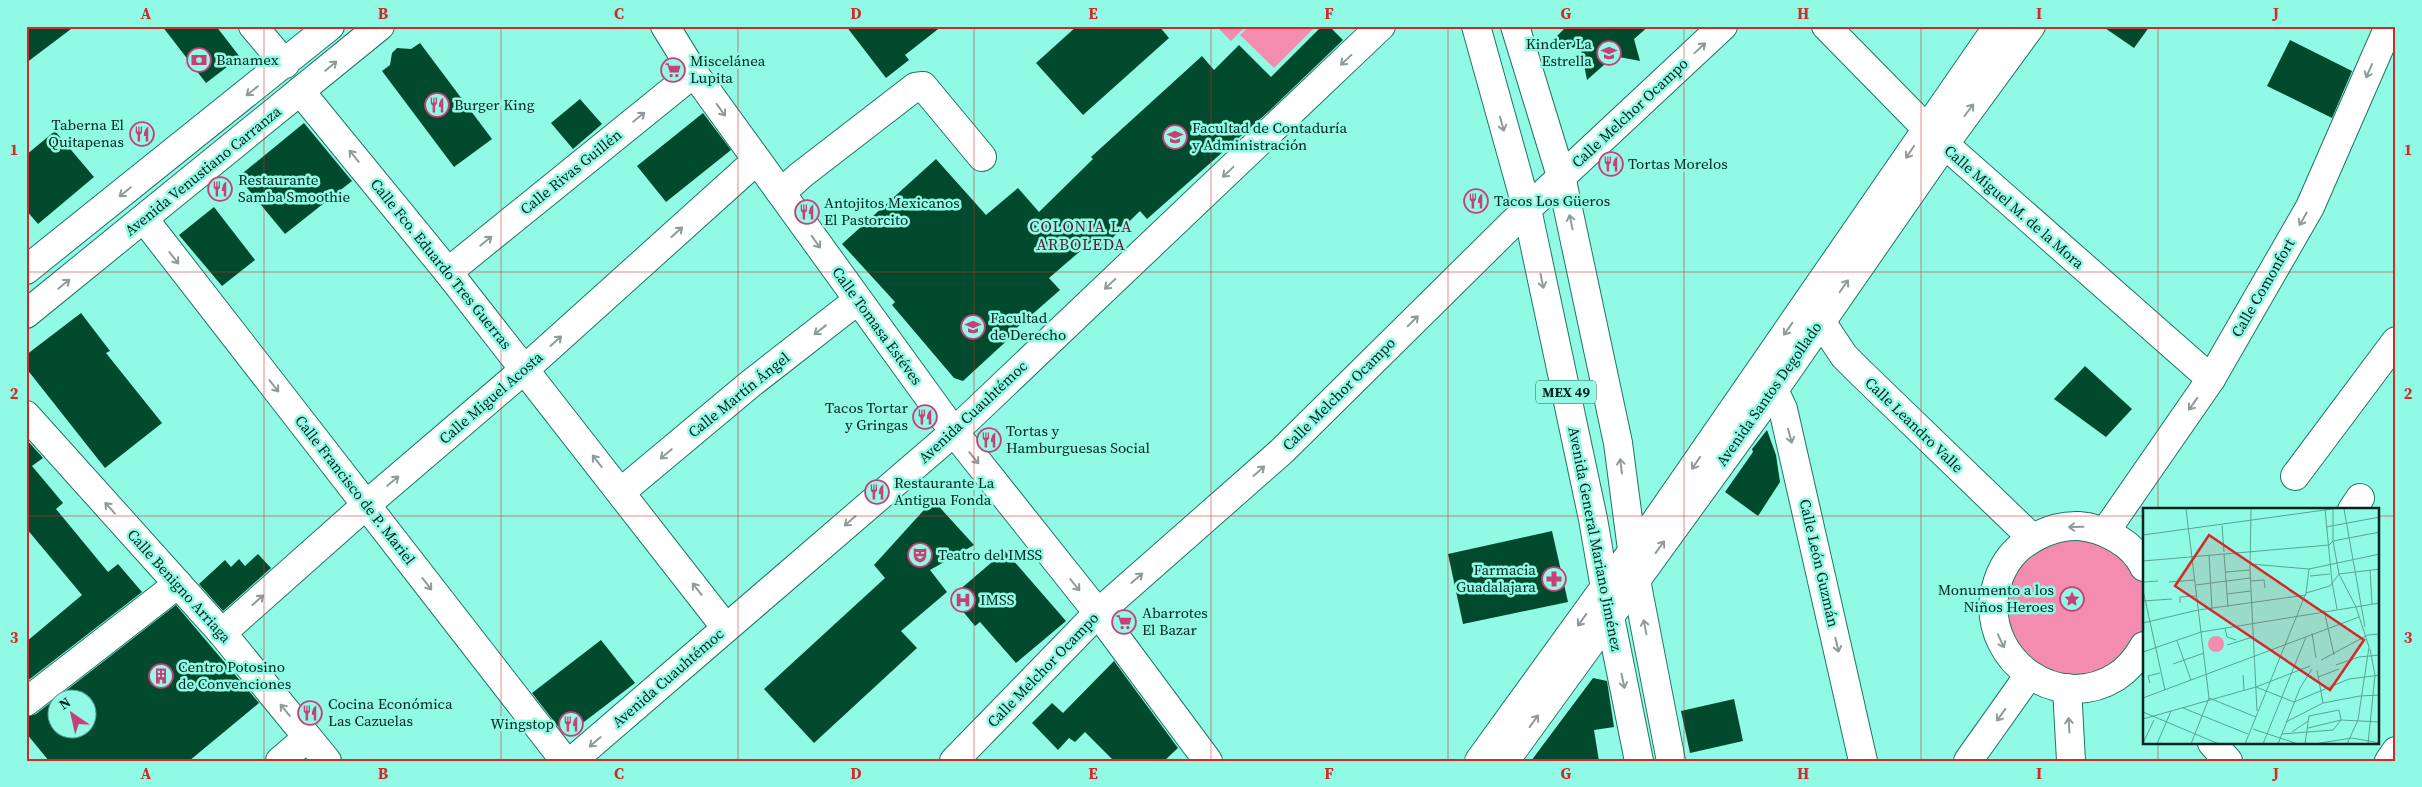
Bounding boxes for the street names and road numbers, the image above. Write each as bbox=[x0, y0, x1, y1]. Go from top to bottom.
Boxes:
street label: Calle Melchor Ocampo bbox=[1567, 53, 1693, 172]
street label: Avenida Venustiano Carranza bbox=[120, 101, 286, 240]
street label: Calle Rivas Guillén bbox=[515, 124, 626, 219]
street label: Calle Miguel M. de la Mora bbox=[1940, 140, 2089, 273]
street label: Calle Fco. Eduardo Tres Guerras bbox=[366, 174, 517, 353]
street label: Calle Comonfort bbox=[2226, 235, 2299, 341]
street label: Calle Tomasa Estéves bbox=[827, 262, 927, 389]
street label: Avenida Santos Degollado bbox=[1711, 317, 1826, 470]
street label: Calle Melchor Ocampo bbox=[1277, 332, 1400, 455]
street label: Calle Miguel Acosta bbox=[434, 346, 547, 449]
street label: Calle Martín Ángel bbox=[683, 347, 794, 442]
street label: Avenida Cuauhtémoc bbox=[914, 356, 1032, 468]
street label: Calle Leandro Valle bbox=[1861, 372, 1968, 477]
road number: MEX 49 bbox=[1536, 381, 1596, 404]
street label: Calle Francisco de P. Mariel bbox=[290, 411, 421, 569]
street label: Avenida General Mariano Jiménez bbox=[1563, 425, 1628, 653]
street label: Calle León Guzmán bbox=[1795, 497, 1844, 629]
street label: Calle Benigno Arriaga bbox=[123, 524, 236, 647]
street label: Calle Melchor Ocampo bbox=[982, 608, 1103, 732]
street label: Avenida Cuauhtémoc bbox=[607, 623, 728, 732]

